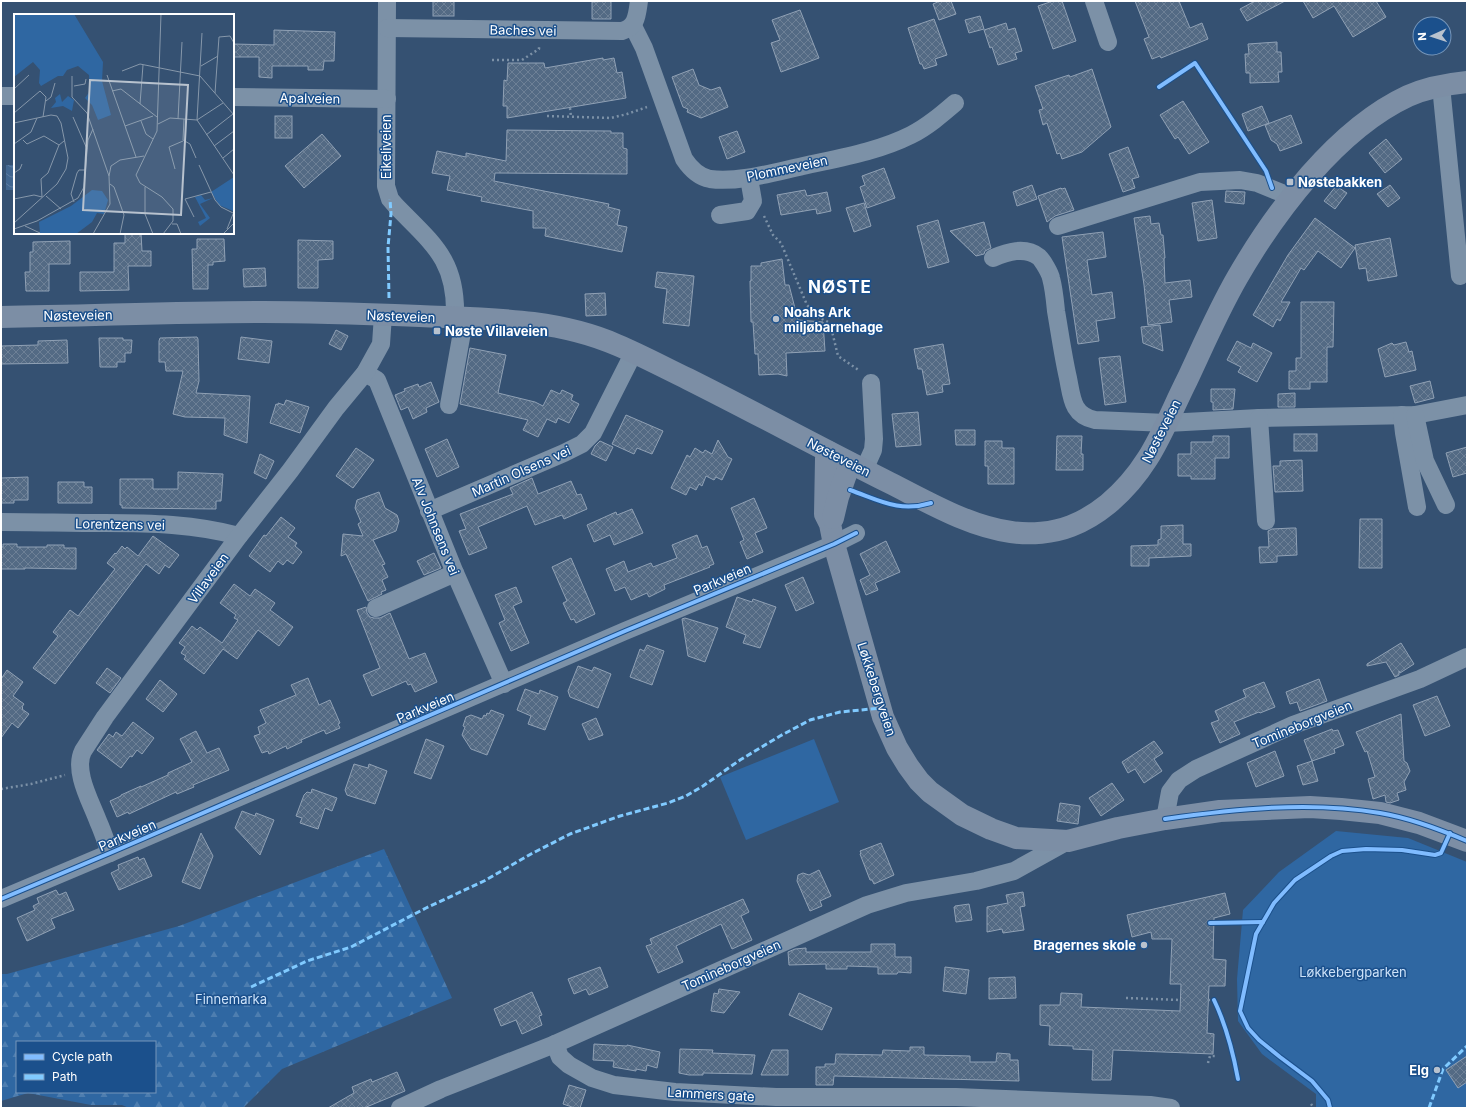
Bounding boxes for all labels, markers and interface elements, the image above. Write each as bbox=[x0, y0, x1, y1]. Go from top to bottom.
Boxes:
inset map bbox=[14, 14, 234, 234]
north arrow bbox=[1412, 16, 1452, 56]
street label: Baches vei bbox=[489, 21, 557, 39]
text: N bbox=[1415, 32, 1429, 41]
street label: Apalveien bbox=[280, 89, 340, 107]
street label: Eikeliveien bbox=[378, 115, 394, 179]
street label: Plommeveien bbox=[745, 152, 829, 184]
place label: Nøstebakken bbox=[1298, 174, 1382, 190]
marker: Nøstebakken bbox=[1285, 177, 1295, 187]
district label: NØSTE bbox=[808, 277, 872, 297]
place label: Noahs Ark miljøbarnehage bbox=[784, 304, 883, 335]
street label: Nøsteveien bbox=[43, 306, 113, 324]
street label: Nøsteveien bbox=[366, 307, 436, 325]
marker: Noahs Ark miljøbarnehage bbox=[771, 314, 781, 324]
place label: Nøste Villaveien bbox=[445, 323, 548, 339]
marker: Nøste Villaveien bbox=[432, 326, 442, 336]
street label: Nøsteveien bbox=[1138, 397, 1184, 465]
street label: Nøsteveien bbox=[805, 434, 873, 480]
street label: Martin Olsens vei bbox=[469, 442, 573, 500]
street label: Alv Johnsens vei bbox=[409, 475, 463, 577]
street label: Lorentzens vei bbox=[75, 515, 165, 533]
street label: Villaveien bbox=[184, 550, 232, 606]
street label: Parkveien bbox=[691, 560, 753, 598]
street label: Løkkebergveien bbox=[854, 640, 900, 738]
street label: Parkveien bbox=[394, 688, 456, 726]
street label: Tomineborgveien bbox=[1250, 697, 1354, 751]
street label: Parkveien bbox=[96, 816, 158, 854]
street label: Tomineborgveien bbox=[679, 936, 783, 994]
place label: Bragernes skole bbox=[1033, 937, 1136, 953]
marker: Bragernes skole bbox=[1139, 940, 1149, 950]
park label: Løkkebergparken bbox=[1299, 964, 1407, 980]
park label: Finnemarka bbox=[195, 991, 267, 1007]
legend bbox=[16, 1041, 156, 1093]
text: Cycle path bbox=[52, 1049, 113, 1064]
place label: Elg bbox=[1409, 1062, 1429, 1078]
marker: Elg bbox=[1432, 1065, 1442, 1075]
text: Path bbox=[52, 1069, 77, 1084]
street label: Lammers gate bbox=[667, 1084, 755, 1104]

